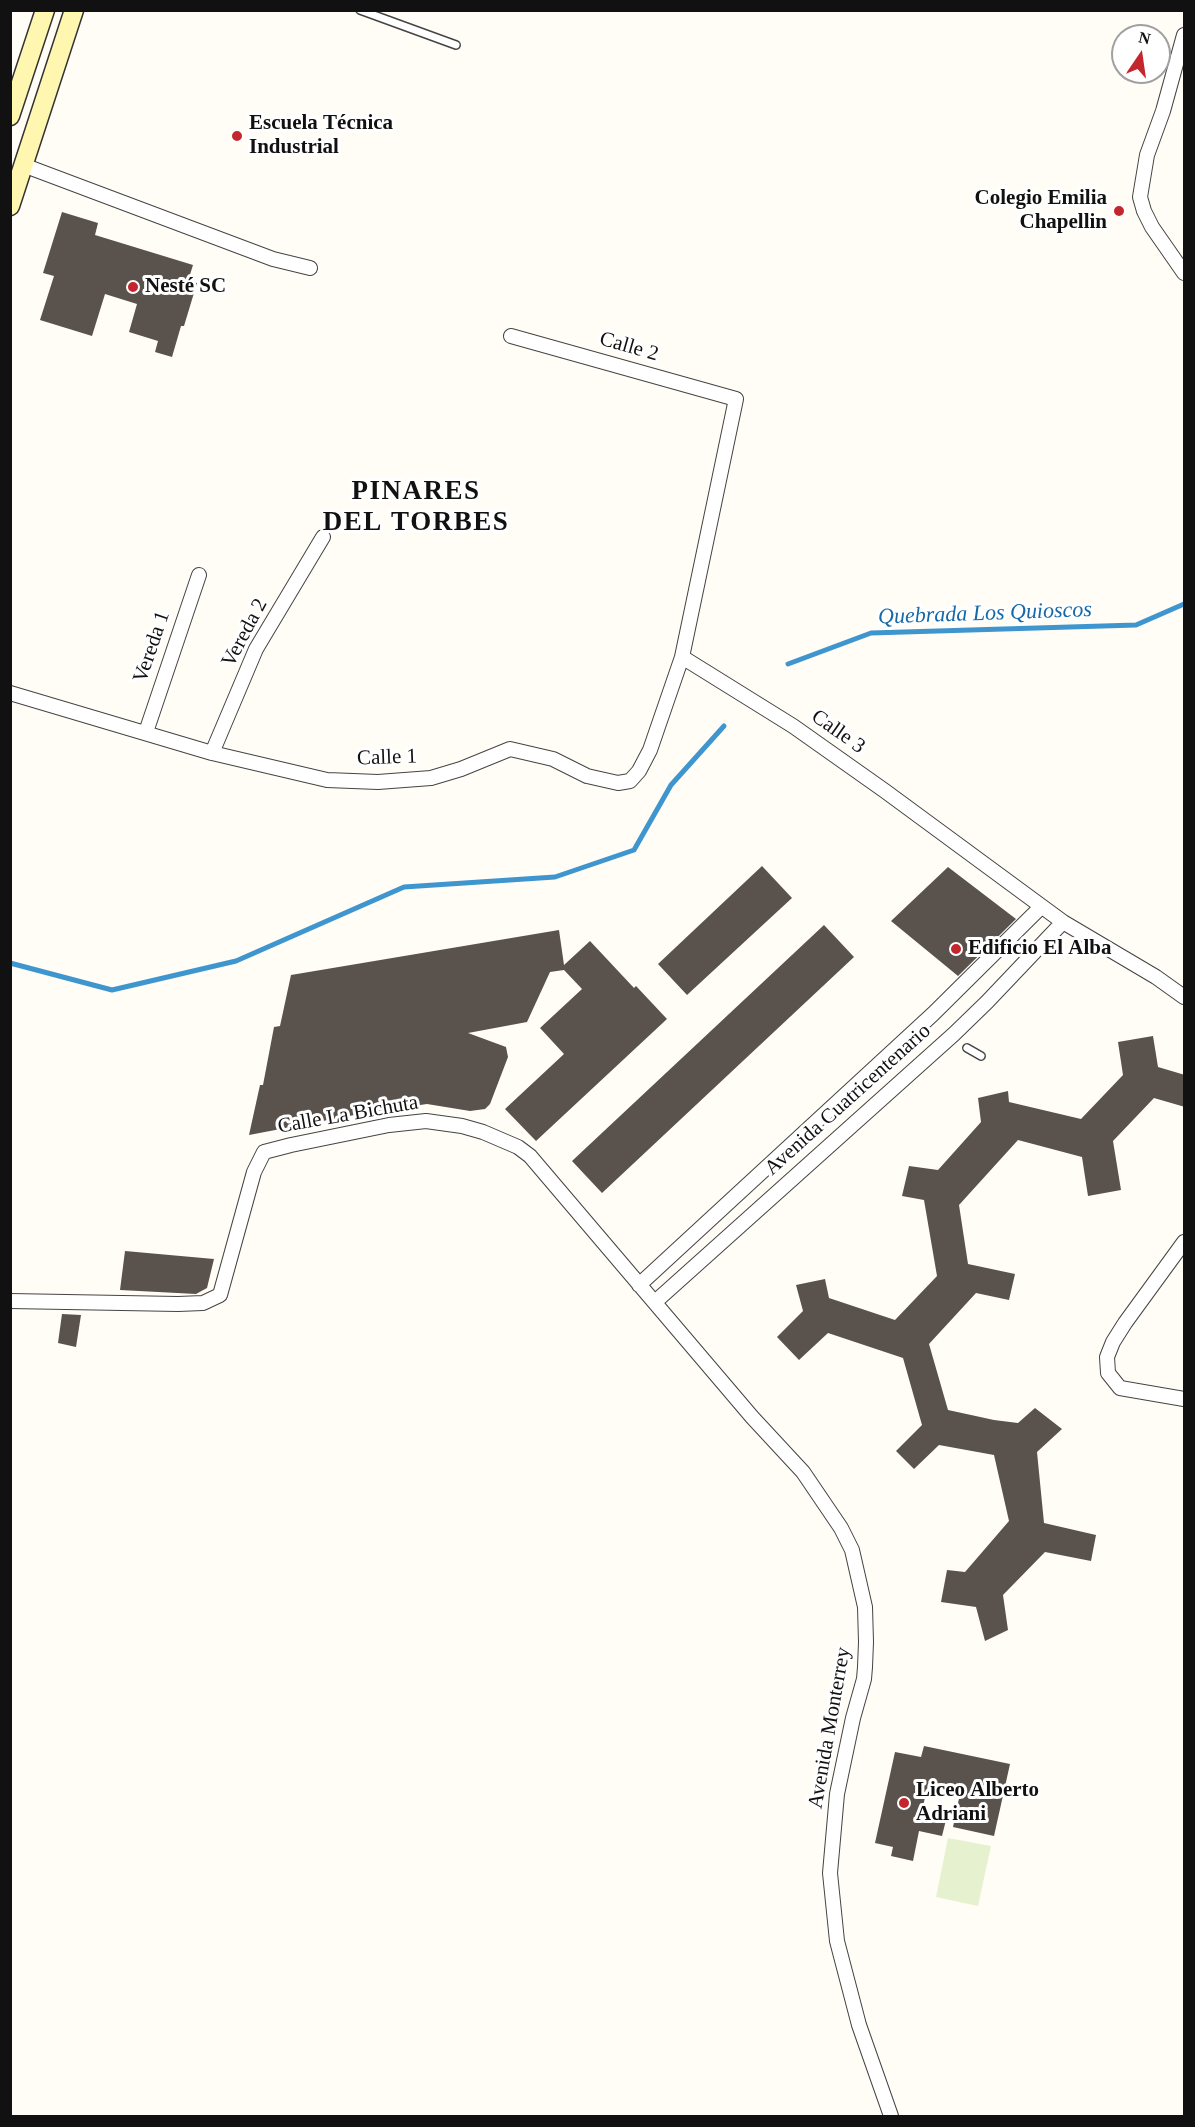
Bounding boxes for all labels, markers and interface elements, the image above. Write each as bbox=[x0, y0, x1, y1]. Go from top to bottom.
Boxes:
north arrow bbox=[1111, 24, 1171, 84]
text: N bbox=[1137, 28, 1152, 48]
place label: Escuela Técnica Industrial bbox=[249, 111, 393, 161]
marker: Escuela Técnica Industrial bbox=[230, 129, 244, 143]
place label: Colegio Emilia Chapellin bbox=[975, 186, 1107, 236]
marker: Colegio Emilia Chapellin bbox=[1112, 204, 1126, 218]
place label: Nesté SC bbox=[145, 274, 226, 300]
marker: Nesté SC bbox=[126, 280, 140, 294]
street label: Calle 2 bbox=[597, 327, 661, 367]
district label: PINARES DEL TORBES bbox=[323, 476, 509, 539]
street label: Vereda 2 bbox=[216, 594, 274, 672]
water label: Quebrada Los Quioscos bbox=[878, 597, 1092, 631]
street label: Vereda 1 bbox=[128, 608, 176, 686]
street label: Calle 3 bbox=[806, 704, 870, 760]
street label: Calle 1 bbox=[357, 744, 417, 772]
place label: Edificio El Alba bbox=[968, 936, 1112, 962]
marker: Edificio El Alba bbox=[949, 942, 963, 956]
street label: Avenida Cuatricentenario bbox=[760, 1019, 936, 1181]
street label: Calle La Bichuta bbox=[276, 1090, 420, 1140]
street label: Avenida Monterrey bbox=[803, 1645, 857, 1811]
place label: Liceo Alberto Adriani bbox=[916, 1778, 1039, 1828]
marker: Liceo Alberto Adriani bbox=[897, 1796, 911, 1810]

